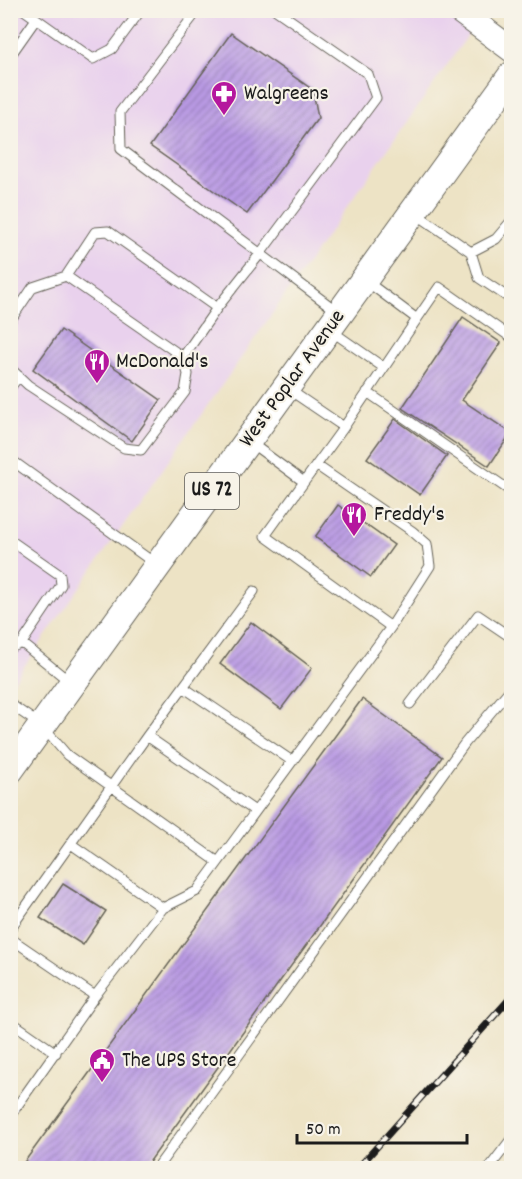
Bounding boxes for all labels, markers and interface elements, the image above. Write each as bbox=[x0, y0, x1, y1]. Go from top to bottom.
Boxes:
pharmacy icon: Walgreens bbox=[209, 79, 239, 117]
place label: Walgreens bbox=[244, 79, 329, 110]
street label: West Poplar Avenue bbox=[232, 304, 354, 454]
restaurant icon: McDonald's bbox=[82, 347, 112, 385]
place label: McDonald's bbox=[116, 347, 209, 378]
road number: US 72 bbox=[185, 473, 239, 509]
restaurant icon: Freddy's bbox=[339, 500, 369, 538]
place label: Freddy's bbox=[374, 500, 445, 531]
public building icon: The UPS Store bbox=[87, 1046, 117, 1084]
place label: The UPS Store bbox=[122, 1046, 236, 1077]
scale bar bbox=[297, 1107, 466, 1145]
text: 50 m bbox=[306, 1118, 341, 1143]

